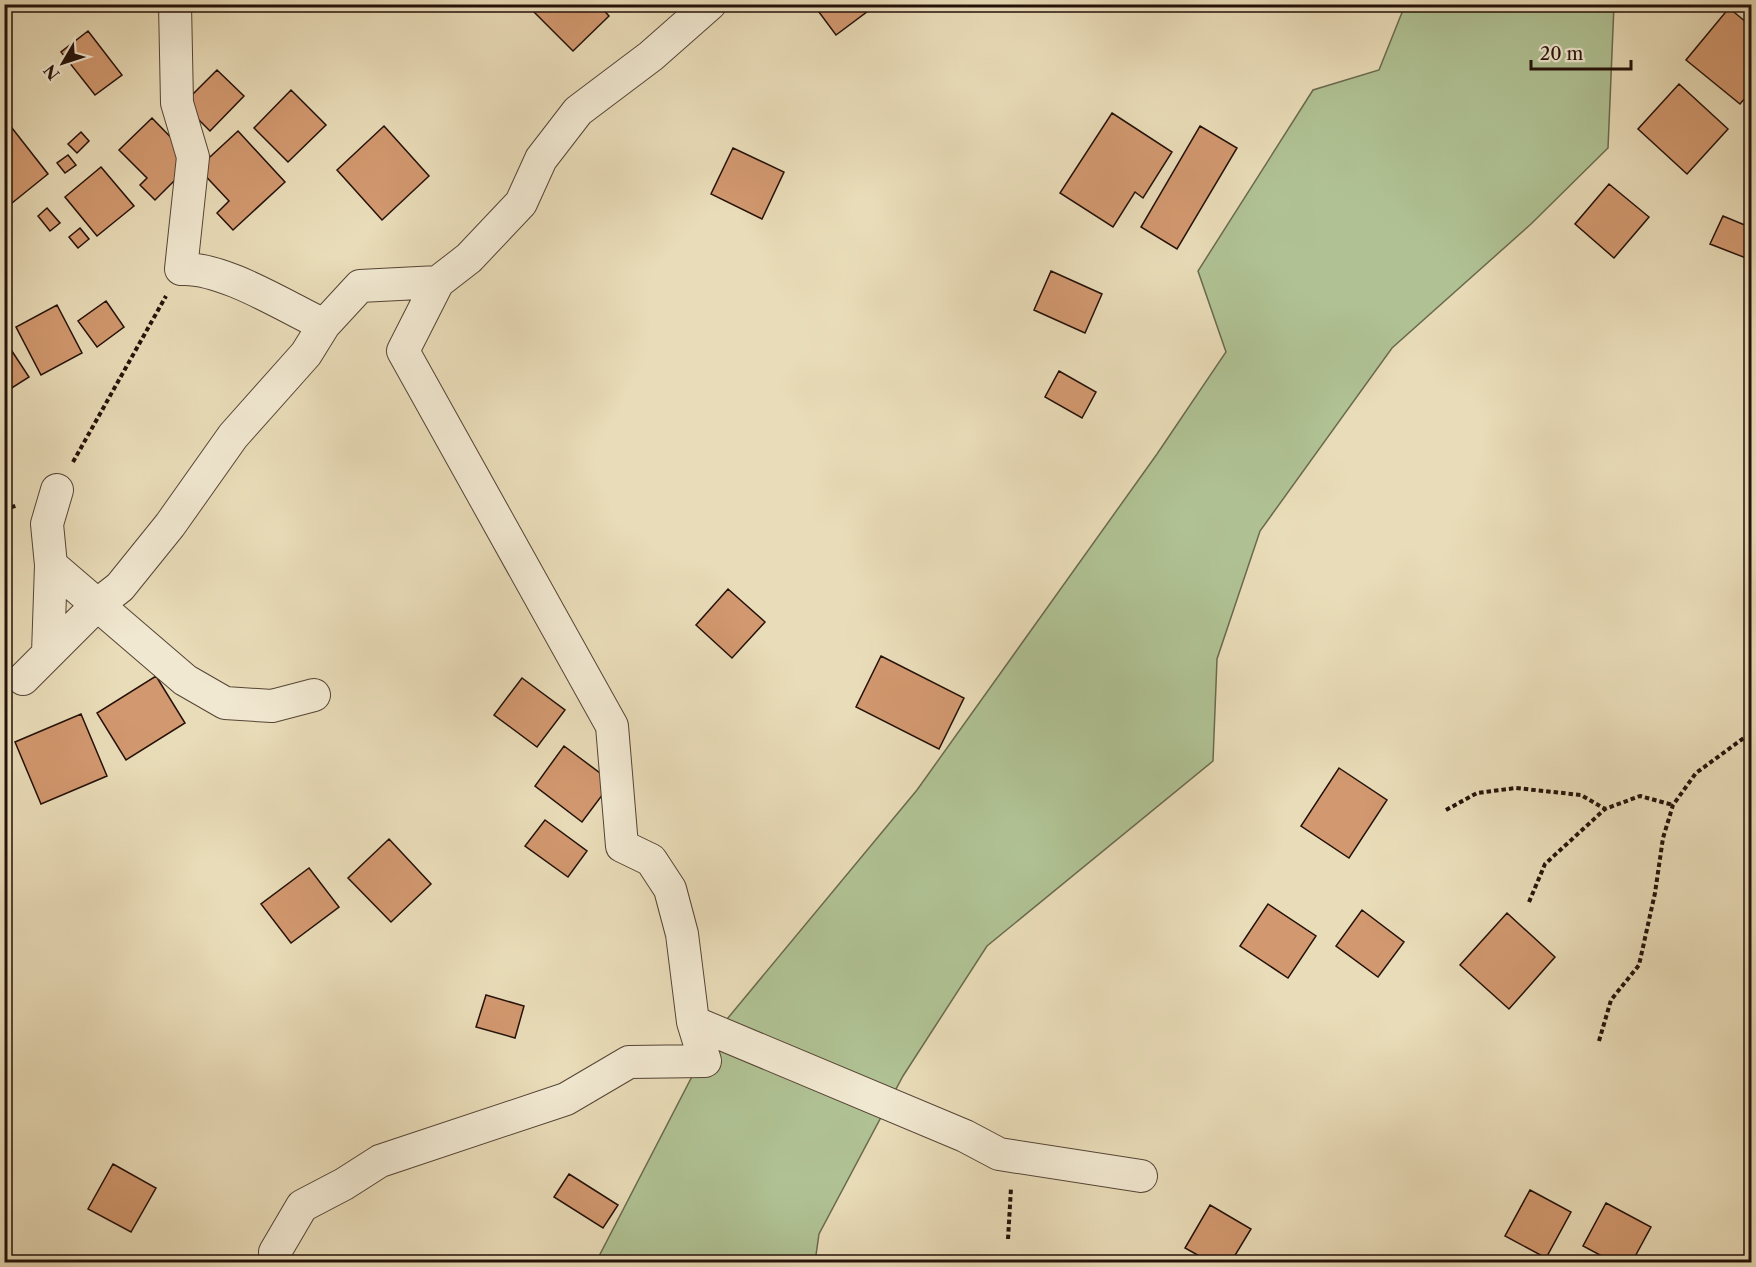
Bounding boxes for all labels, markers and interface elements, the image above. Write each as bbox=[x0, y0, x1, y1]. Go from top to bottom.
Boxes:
north arrow bbox=[33, 33, 93, 93]
scale bar bbox=[1531, 33, 1632, 71]
text: 20 m bbox=[1540, 43, 1584, 65]
text: N bbox=[39, 61, 63, 84]

